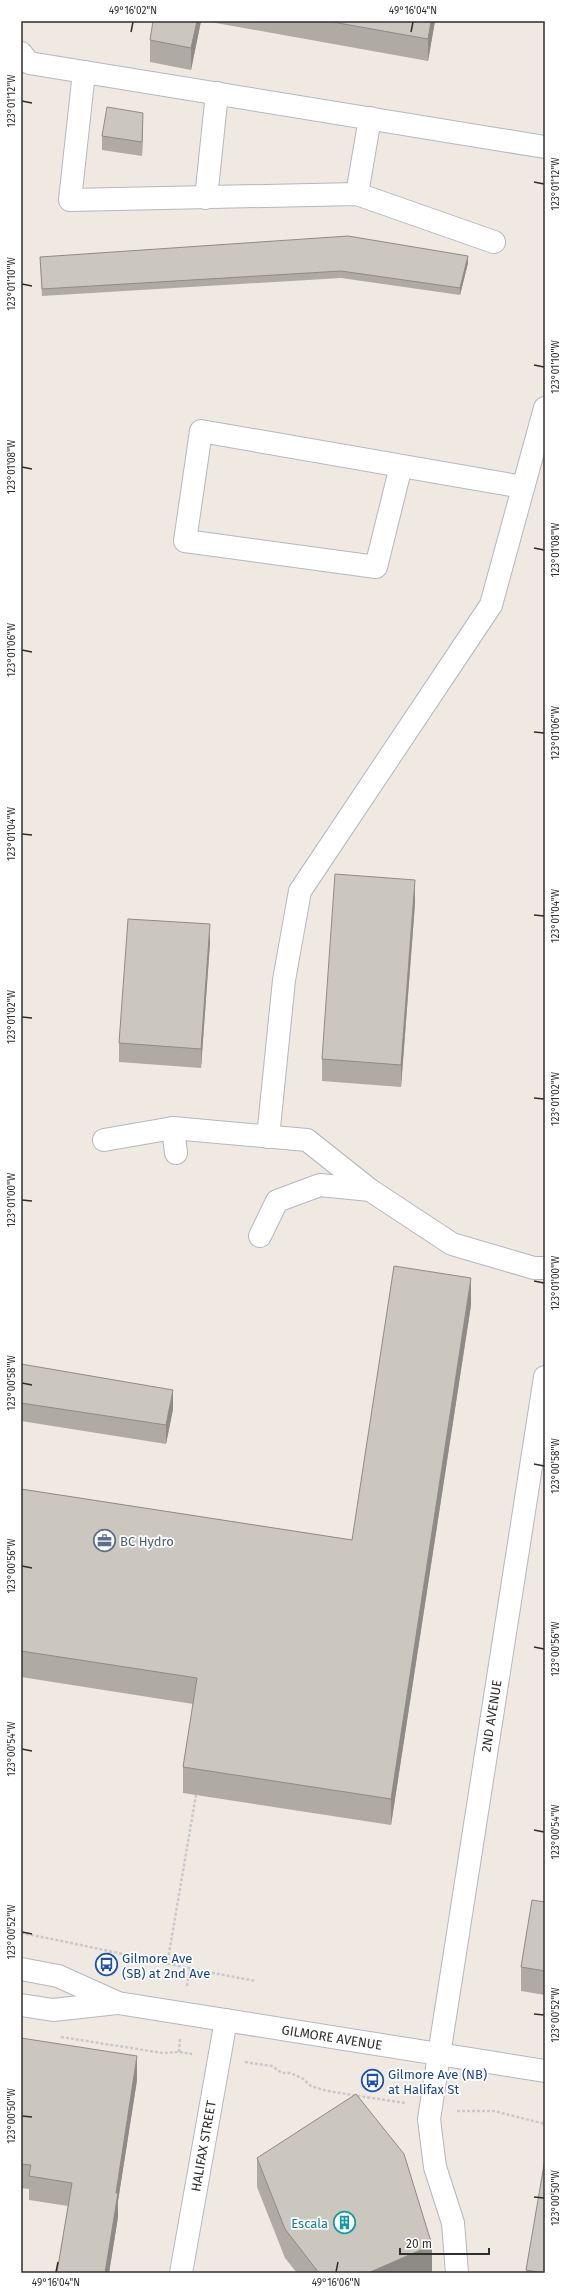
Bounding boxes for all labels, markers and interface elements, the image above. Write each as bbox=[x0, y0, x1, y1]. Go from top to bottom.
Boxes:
text: 49°16'02"N bbox=[109, 5, 157, 17]
text: 49°16'04"N bbox=[389, 5, 437, 17]
text: 123°01'12"W bbox=[6, 74, 18, 127]
text: 123°01'12"W bbox=[550, 157, 562, 210]
text: 123°01'10"W bbox=[6, 257, 18, 311]
text: 123°01'10"W bbox=[550, 340, 562, 394]
text: 123°01'08"W bbox=[6, 439, 18, 494]
text: 123°01'08"W bbox=[550, 522, 562, 577]
text: 123°01'06"W bbox=[6, 622, 18, 677]
text: 123°01'06"W bbox=[550, 705, 562, 760]
text: 123°01'04"W bbox=[6, 806, 18, 861]
text: 123°01'04"W bbox=[550, 888, 562, 943]
text: 123°01'02"W bbox=[6, 989, 18, 1044]
text: 123°01'02"W bbox=[550, 1071, 562, 1126]
text: 123°01'00"W bbox=[6, 1172, 18, 1227]
text: 123°01'00"W bbox=[550, 1255, 562, 1310]
text: 123°00'58"W bbox=[6, 1355, 18, 1411]
text: 123°00'58"W bbox=[550, 1438, 562, 1494]
office icon: BC Hydro bbox=[91, 1528, 117, 1554]
place label: BC Hydro bbox=[120, 1534, 174, 1549]
text: 123°00'56"W bbox=[6, 1538, 18, 1594]
text: 123°00'56"W bbox=[550, 1621, 562, 1677]
street label: 2ND AVENUE bbox=[478, 1679, 505, 1753]
text: 123°00'54"W bbox=[6, 1721, 18, 1776]
text: 123°00'54"W bbox=[550, 1804, 562, 1859]
text: 123°00'52"W bbox=[6, 1904, 18, 1959]
place label: Gilmore Ave (SB) at 2nd Ave bbox=[122, 1951, 210, 1981]
bus stop icon: Gilmore Ave (SB) at 2nd Ave bbox=[94, 1952, 120, 1978]
text: 123°00'52"W bbox=[550, 1987, 562, 2042]
street label: GILMORE AVENUE bbox=[281, 2022, 383, 2053]
place label: Gilmore Ave (NB) at Halifax St bbox=[388, 2067, 487, 2097]
bus stop icon: Gilmore Ave (NB) at Halifax St bbox=[360, 2068, 386, 2094]
text: 123°00'50"W bbox=[6, 2088, 18, 2144]
street label: HALIFAX STREET bbox=[188, 2099, 219, 2193]
text: 123°00'50"W bbox=[550, 2170, 562, 2226]
building icon: Escala bbox=[331, 2210, 357, 2236]
place label: Escala bbox=[291, 2216, 328, 2231]
scale bar bbox=[400, 2230, 489, 2256]
text: 20 m bbox=[406, 2237, 432, 2251]
text: 49°16'04"N bbox=[32, 2277, 80, 2289]
text: 49°16'06"N bbox=[312, 2277, 360, 2289]

